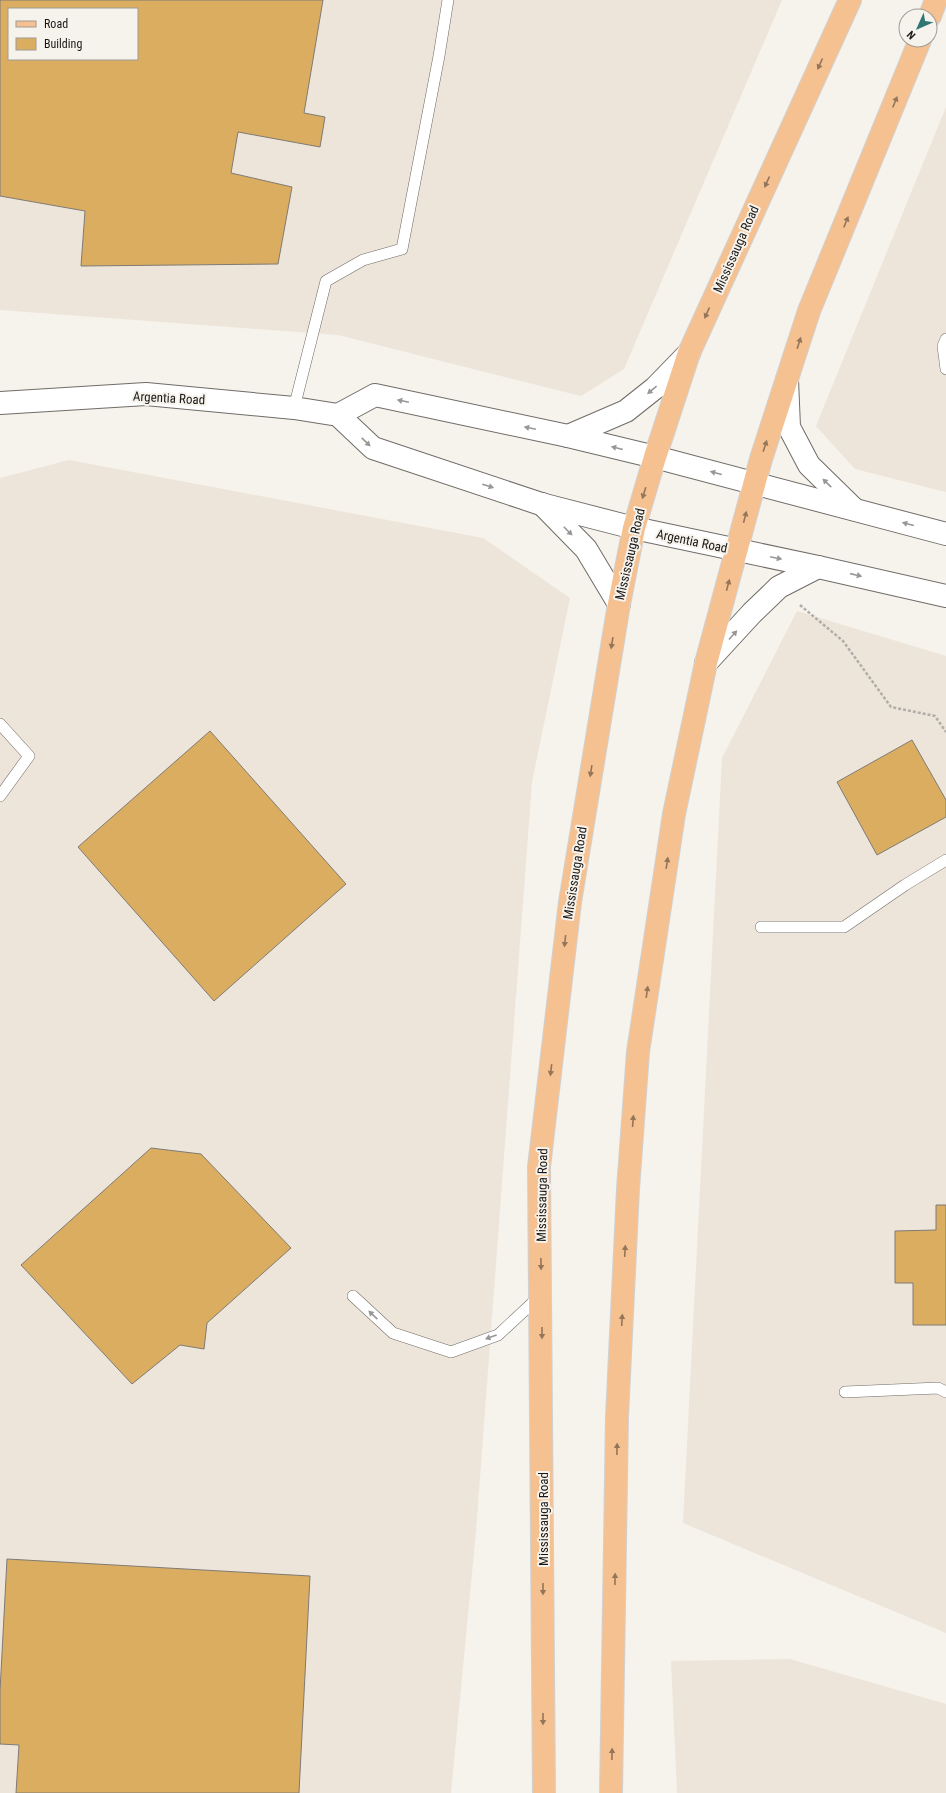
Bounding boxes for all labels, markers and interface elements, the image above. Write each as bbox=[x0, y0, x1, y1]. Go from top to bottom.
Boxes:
legend bbox=[8, 8, 138, 60]
north arrow bbox=[898, 8, 938, 48]
text: Road bbox=[44, 17, 68, 31]
text: N bbox=[904, 28, 918, 42]
text: Building bbox=[44, 37, 82, 51]
one-way arrow bbox=[817, 58, 823, 69]
one-way arrow bbox=[892, 96, 898, 107]
one-way arrow bbox=[764, 177, 770, 188]
street label: Mississauga Road bbox=[710, 203, 762, 295]
one-way arrow bbox=[843, 215, 849, 227]
one-way arrow bbox=[704, 308, 710, 319]
one-way arrow bbox=[796, 337, 802, 349]
one-way arrow bbox=[647, 386, 657, 395]
street label: Argentia Road bbox=[133, 389, 205, 407]
one-way arrow bbox=[397, 397, 409, 403]
one-way arrow bbox=[524, 425, 536, 431]
one-way arrow bbox=[361, 437, 371, 447]
one-way arrow bbox=[762, 439, 768, 451]
one-way arrow bbox=[611, 445, 623, 451]
one-way arrow bbox=[710, 470, 722, 476]
one-way arrow bbox=[822, 478, 832, 488]
one-way arrow bbox=[482, 483, 494, 489]
one-way arrow bbox=[641, 487, 647, 499]
street label: Mississauga Road bbox=[612, 507, 648, 601]
one-way arrow bbox=[743, 511, 749, 523]
one-way arrow bbox=[902, 521, 914, 527]
one-way arrow bbox=[563, 526, 573, 536]
street label: Argentia Road bbox=[655, 526, 729, 556]
one-way arrow bbox=[769, 555, 782, 561]
one-way arrow bbox=[850, 573, 863, 579]
one-way arrow bbox=[725, 579, 731, 591]
one-way arrow bbox=[728, 630, 738, 640]
one-way arrow bbox=[609, 637, 615, 649]
one-way arrow bbox=[588, 765, 594, 777]
street label: Mississauga Road bbox=[560, 826, 590, 920]
one-way arrow bbox=[664, 857, 670, 869]
one-way arrow bbox=[562, 935, 569, 947]
one-way arrow bbox=[644, 986, 650, 998]
one-way arrow bbox=[548, 1064, 554, 1076]
one-way arrow bbox=[629, 1115, 636, 1127]
street label: Mississauga Road bbox=[534, 1148, 550, 1242]
one-way arrow bbox=[622, 1244, 628, 1257]
one-way arrow bbox=[538, 1258, 544, 1271]
one-way arrow bbox=[368, 1311, 378, 1320]
one-way arrow bbox=[618, 1314, 625, 1326]
one-way arrow bbox=[539, 1327, 545, 1340]
one-way arrow bbox=[485, 1335, 497, 1341]
one-way arrow bbox=[614, 1442, 620, 1455]
street label: Mississauga Road bbox=[536, 1472, 551, 1566]
one-way arrow bbox=[612, 1572, 618, 1585]
one-way arrow bbox=[540, 1583, 546, 1596]
one-way arrow bbox=[540, 1713, 547, 1725]
one-way arrow bbox=[609, 1747, 615, 1760]

